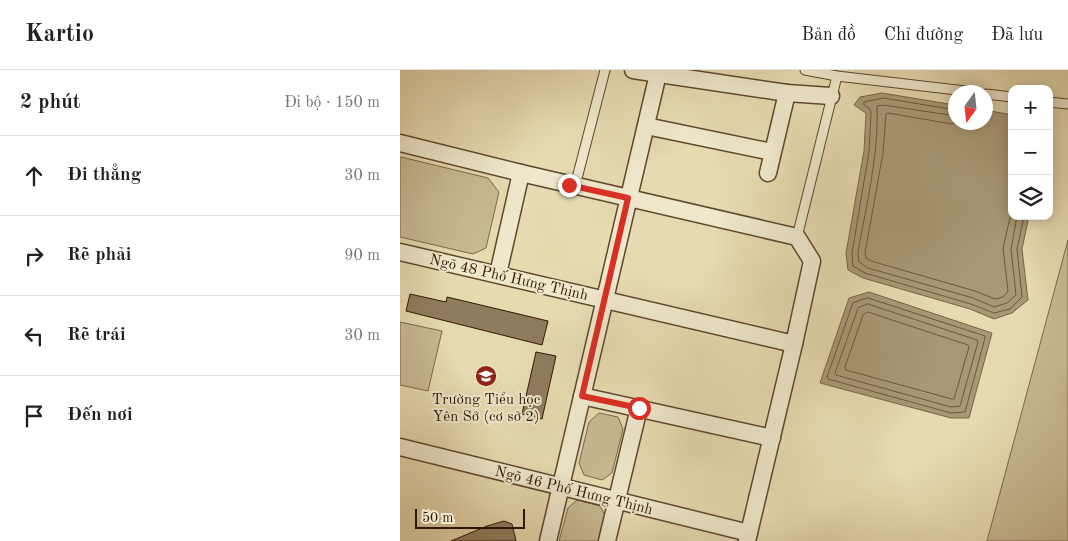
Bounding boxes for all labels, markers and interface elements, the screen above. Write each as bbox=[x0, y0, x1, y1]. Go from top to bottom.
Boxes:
text: Kartio bbox=[25, 23, 94, 47]
text: Bản đồ bbox=[802, 26, 856, 44]
text: Chỉ đường bbox=[884, 26, 963, 44]
text: Đã lưu bbox=[991, 26, 1043, 44]
north arrow bbox=[948, 85, 993, 130]
map controls bbox=[1008, 85, 1053, 220]
button: + bbox=[1008, 85, 1053, 130]
text: 2 phút bbox=[20, 92, 80, 113]
text: Đi bộ · 150 m bbox=[284, 95, 380, 111]
button: − bbox=[1008, 130, 1053, 175]
icon: ahead bbox=[20, 162, 48, 190]
text: Đi thẳng bbox=[67, 166, 141, 185]
text: 30 m bbox=[344, 168, 380, 184]
route end bbox=[558, 174, 581, 197]
button: layers bbox=[1008, 175, 1053, 220]
icon: right bbox=[20, 242, 48, 270]
text: Rẽ phải bbox=[67, 246, 131, 265]
text: 90 m bbox=[344, 248, 380, 264]
street label: Ngõ 48 Phố Hưng Thịnh bbox=[428, 252, 590, 304]
icon: left bbox=[20, 322, 48, 350]
text: Rẽ trái bbox=[67, 326, 126, 345]
text: 30 m bbox=[344, 328, 380, 344]
school or university icon: Trường Tiểu học Yên Sở (cơ sở 2) bbox=[474, 364, 498, 388]
place label: Trường Tiểu học Yên Sở (cơ sở 2) bbox=[432, 391, 541, 425]
route start bbox=[628, 397, 651, 420]
icon: arrive bbox=[20, 402, 48, 430]
text: Đến nơi bbox=[67, 406, 133, 425]
street label: Ngõ 46 Phố Hưng Thịnh bbox=[493, 464, 654, 518]
scale bar bbox=[415, 506, 525, 529]
text: 50 m bbox=[422, 511, 453, 525]

